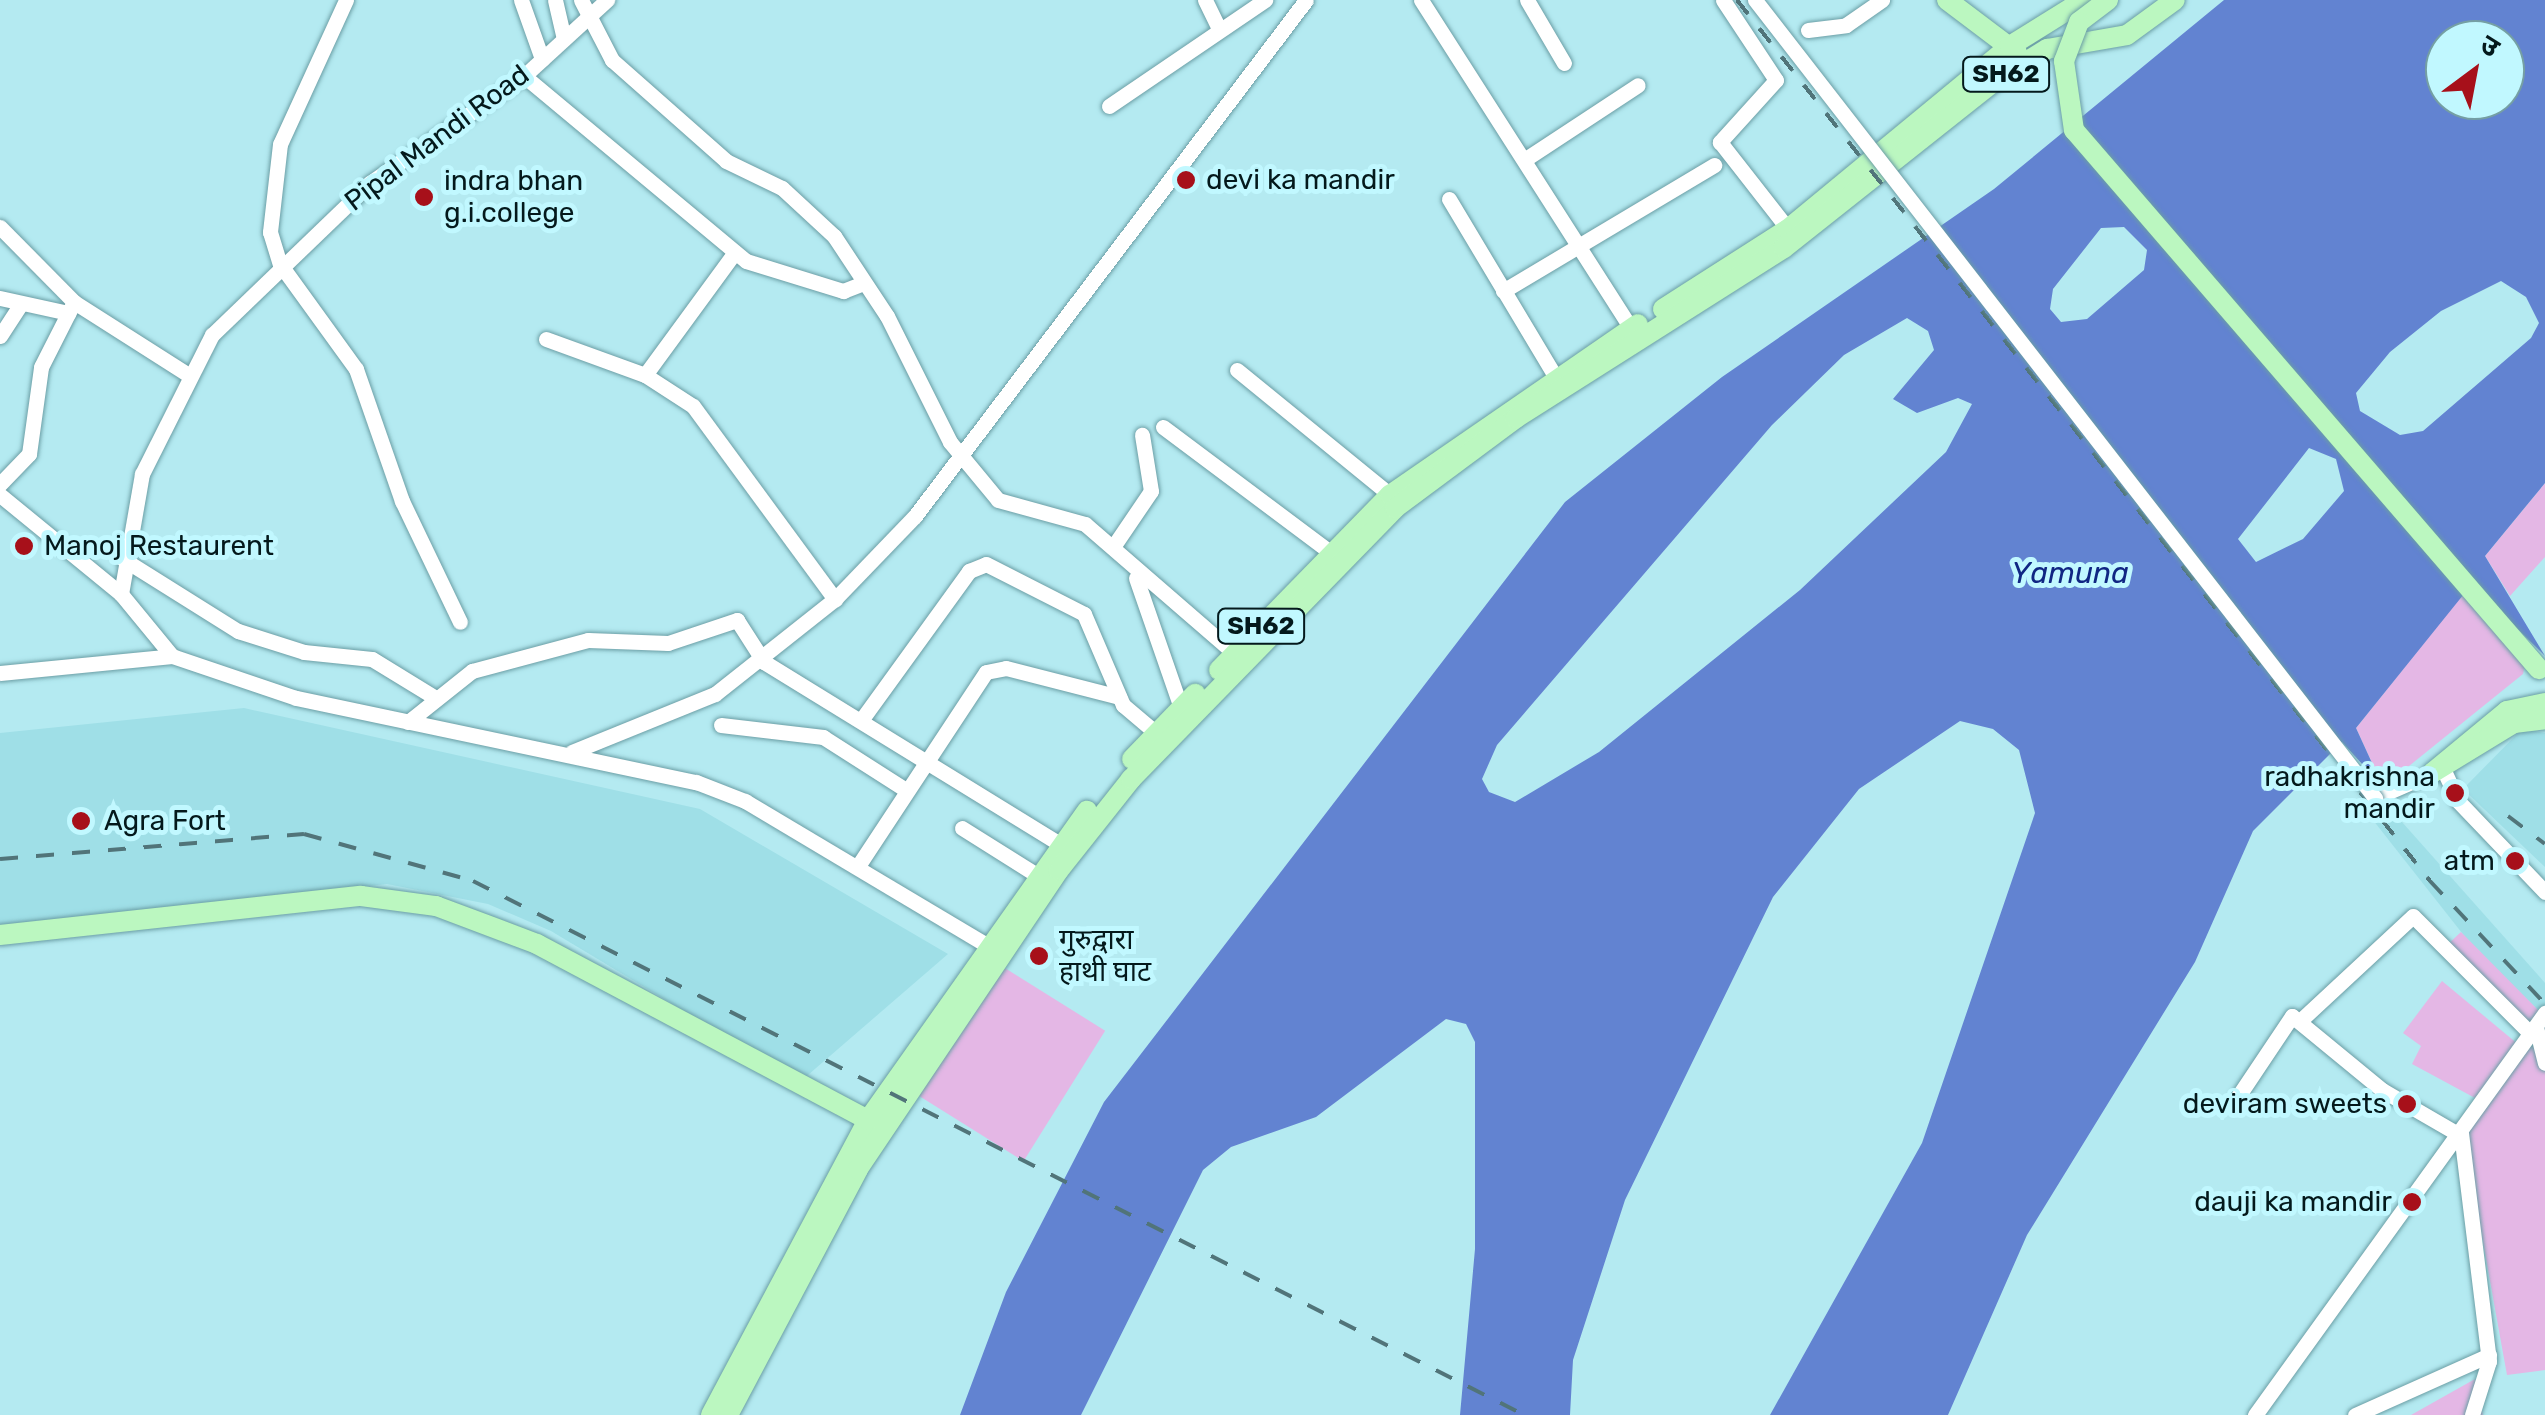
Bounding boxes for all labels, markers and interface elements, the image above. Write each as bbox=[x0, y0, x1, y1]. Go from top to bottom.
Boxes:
north arrow bbox=[2425, 20, 2525, 120]
text: उ bbox=[2474, 27, 2506, 64]
road number: SH62 bbox=[1961, 54, 2051, 94]
street label: Pipal Mandi Road bbox=[338, 58, 536, 218]
place label: devi ka mandir bbox=[1206, 163, 1395, 197]
place label: indra bhan g.i.college bbox=[444, 164, 583, 230]
marker: devi ka mandir bbox=[1175, 169, 1197, 191]
marker: indra bhan g.i.college bbox=[413, 186, 435, 208]
place label: Manoj Restaurent bbox=[44, 529, 274, 563]
marker: Manoj Restaurent bbox=[13, 535, 35, 557]
water label: Yamuna bbox=[2011, 555, 2129, 591]
road number: SH62 bbox=[1216, 606, 1306, 646]
place label: radhakrishna mandir bbox=[2264, 760, 2435, 826]
marker: radhakrishna mandir bbox=[2444, 782, 2466, 804]
place label: Agra Fort bbox=[104, 804, 226, 838]
marker: Agra Fort bbox=[68, 808, 94, 834]
place label: atm bbox=[2444, 844, 2495, 878]
marker: atm bbox=[2504, 850, 2526, 872]
place label: गुरुद्वारा हाथी घाट bbox=[1059, 923, 1151, 989]
marker: गुरुद्वारा हाथी घाट bbox=[1028, 945, 1050, 967]
place label: deviram sweets bbox=[2183, 1087, 2387, 1121]
marker: deviram sweets bbox=[2396, 1093, 2418, 1115]
place label: dauji ka mandir bbox=[2194, 1185, 2392, 1219]
marker: dauji ka mandir bbox=[2401, 1191, 2423, 1213]

